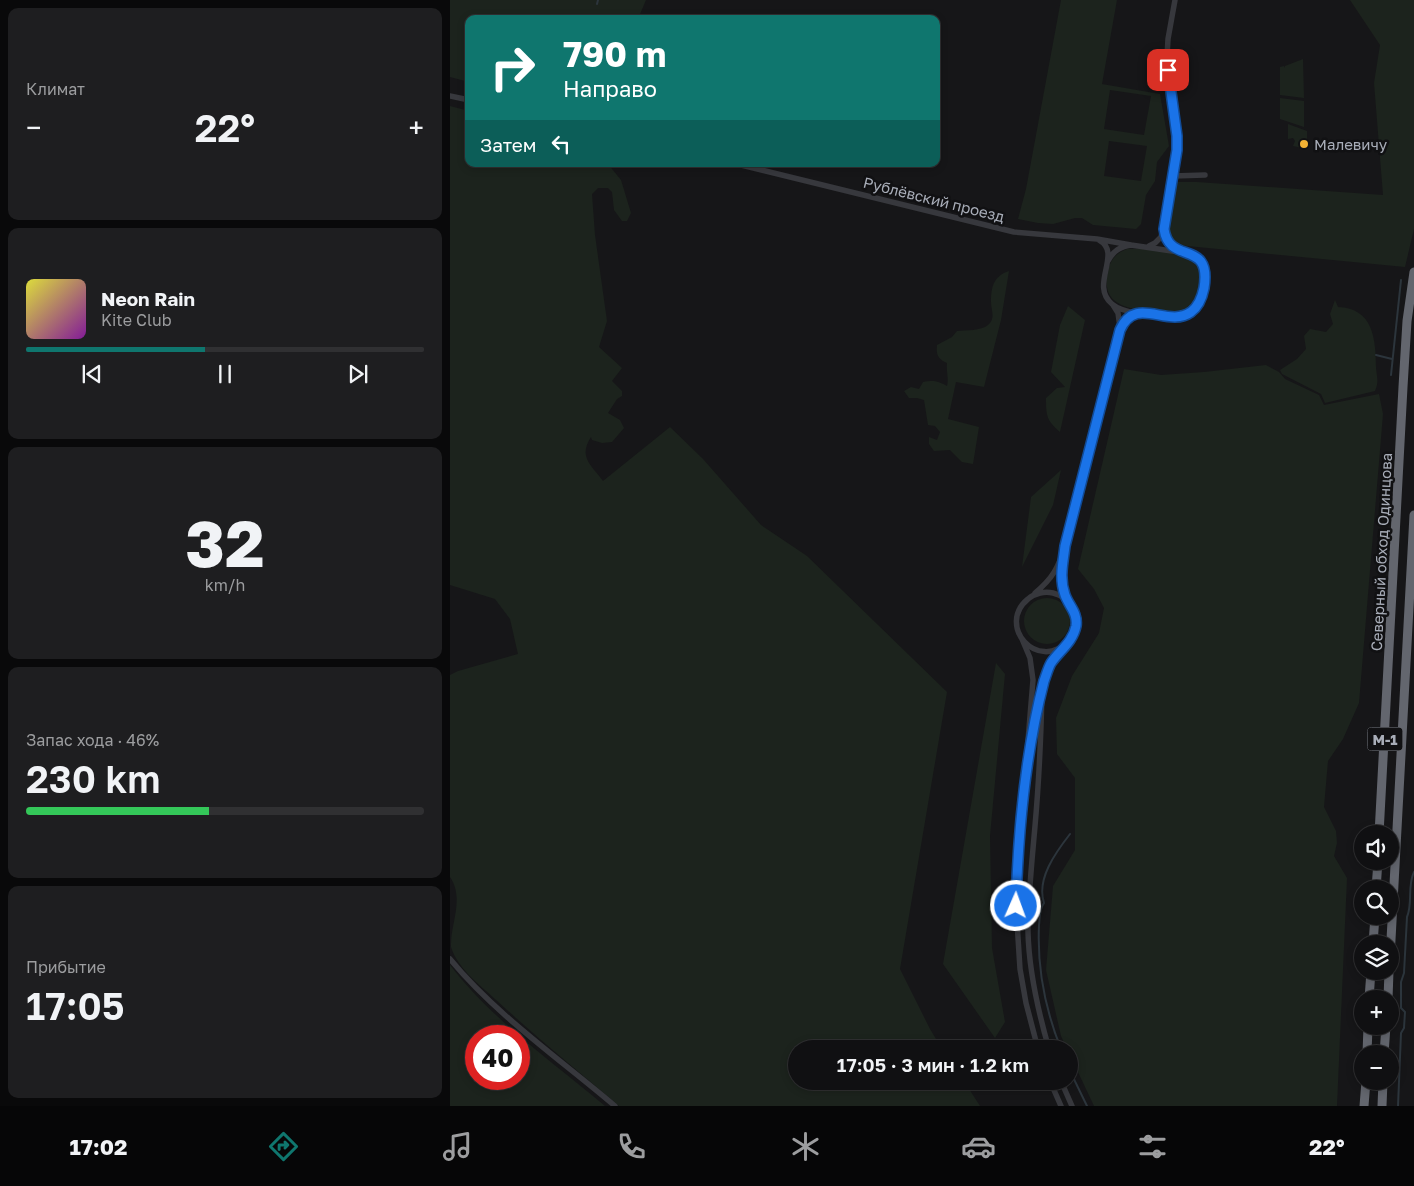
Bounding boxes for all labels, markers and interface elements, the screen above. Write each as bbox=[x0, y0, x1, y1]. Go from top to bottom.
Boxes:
text: 790 m bbox=[563, 33, 666, 75]
icon: right bbox=[480, 35, 545, 100]
pin bbox=[1147, 49, 1189, 91]
icon: arrive bbox=[1154, 56, 1182, 84]
text: Направо bbox=[563, 75, 657, 102]
text: Климат bbox=[26, 79, 85, 99]
text: 22° bbox=[195, 105, 255, 150]
text: − bbox=[26, 111, 41, 144]
text: + bbox=[409, 111, 424, 144]
icon: left bbox=[547, 130, 575, 158]
text: Затем bbox=[480, 133, 537, 156]
place label: Малевичу bbox=[1314, 135, 1388, 153]
marker: Малевичу bbox=[1298, 138, 1310, 150]
street label: Рублёвский проезд bbox=[861, 173, 1007, 225]
text: Neon Rain bbox=[101, 287, 195, 310]
text: Kite Club bbox=[101, 310, 172, 330]
icon: previous bbox=[78, 360, 106, 388]
icon: pause bbox=[211, 360, 239, 388]
icon: next bbox=[344, 360, 372, 388]
street label: Северный обход Одинцова bbox=[1367, 452, 1395, 652]
text: 32 bbox=[185, 503, 265, 581]
text: km/h bbox=[205, 575, 245, 595]
road number: М-1 bbox=[1368, 728, 1402, 751]
text: Запас хода · 46% bbox=[26, 730, 159, 750]
text: 230 km bbox=[26, 756, 161, 801]
map controls bbox=[1354, 825, 1399, 1090]
button: sound bbox=[1354, 825, 1399, 870]
position arrow bbox=[989, 879, 1041, 931]
button: search bbox=[1354, 880, 1399, 925]
button: layers bbox=[1354, 935, 1399, 980]
text: Прибытие bbox=[26, 957, 106, 977]
text: 17:05 bbox=[26, 983, 125, 1028]
button: + bbox=[1354, 990, 1399, 1035]
speed limit sign: 40 bbox=[465, 1025, 530, 1090]
button: − bbox=[1354, 1045, 1399, 1090]
text: 17:05 · 3 мин · 1.2 km bbox=[837, 1053, 1029, 1076]
icon: directions bbox=[266, 1129, 301, 1164]
icon: music bbox=[440, 1129, 475, 1164]
icon: phone bbox=[614, 1129, 649, 1164]
icon: climate bbox=[788, 1129, 823, 1164]
icon: car bbox=[961, 1129, 996, 1164]
icon: filters bbox=[1135, 1129, 1170, 1164]
text: 17:02 bbox=[69, 1133, 127, 1160]
text: 22° bbox=[1309, 1133, 1344, 1160]

